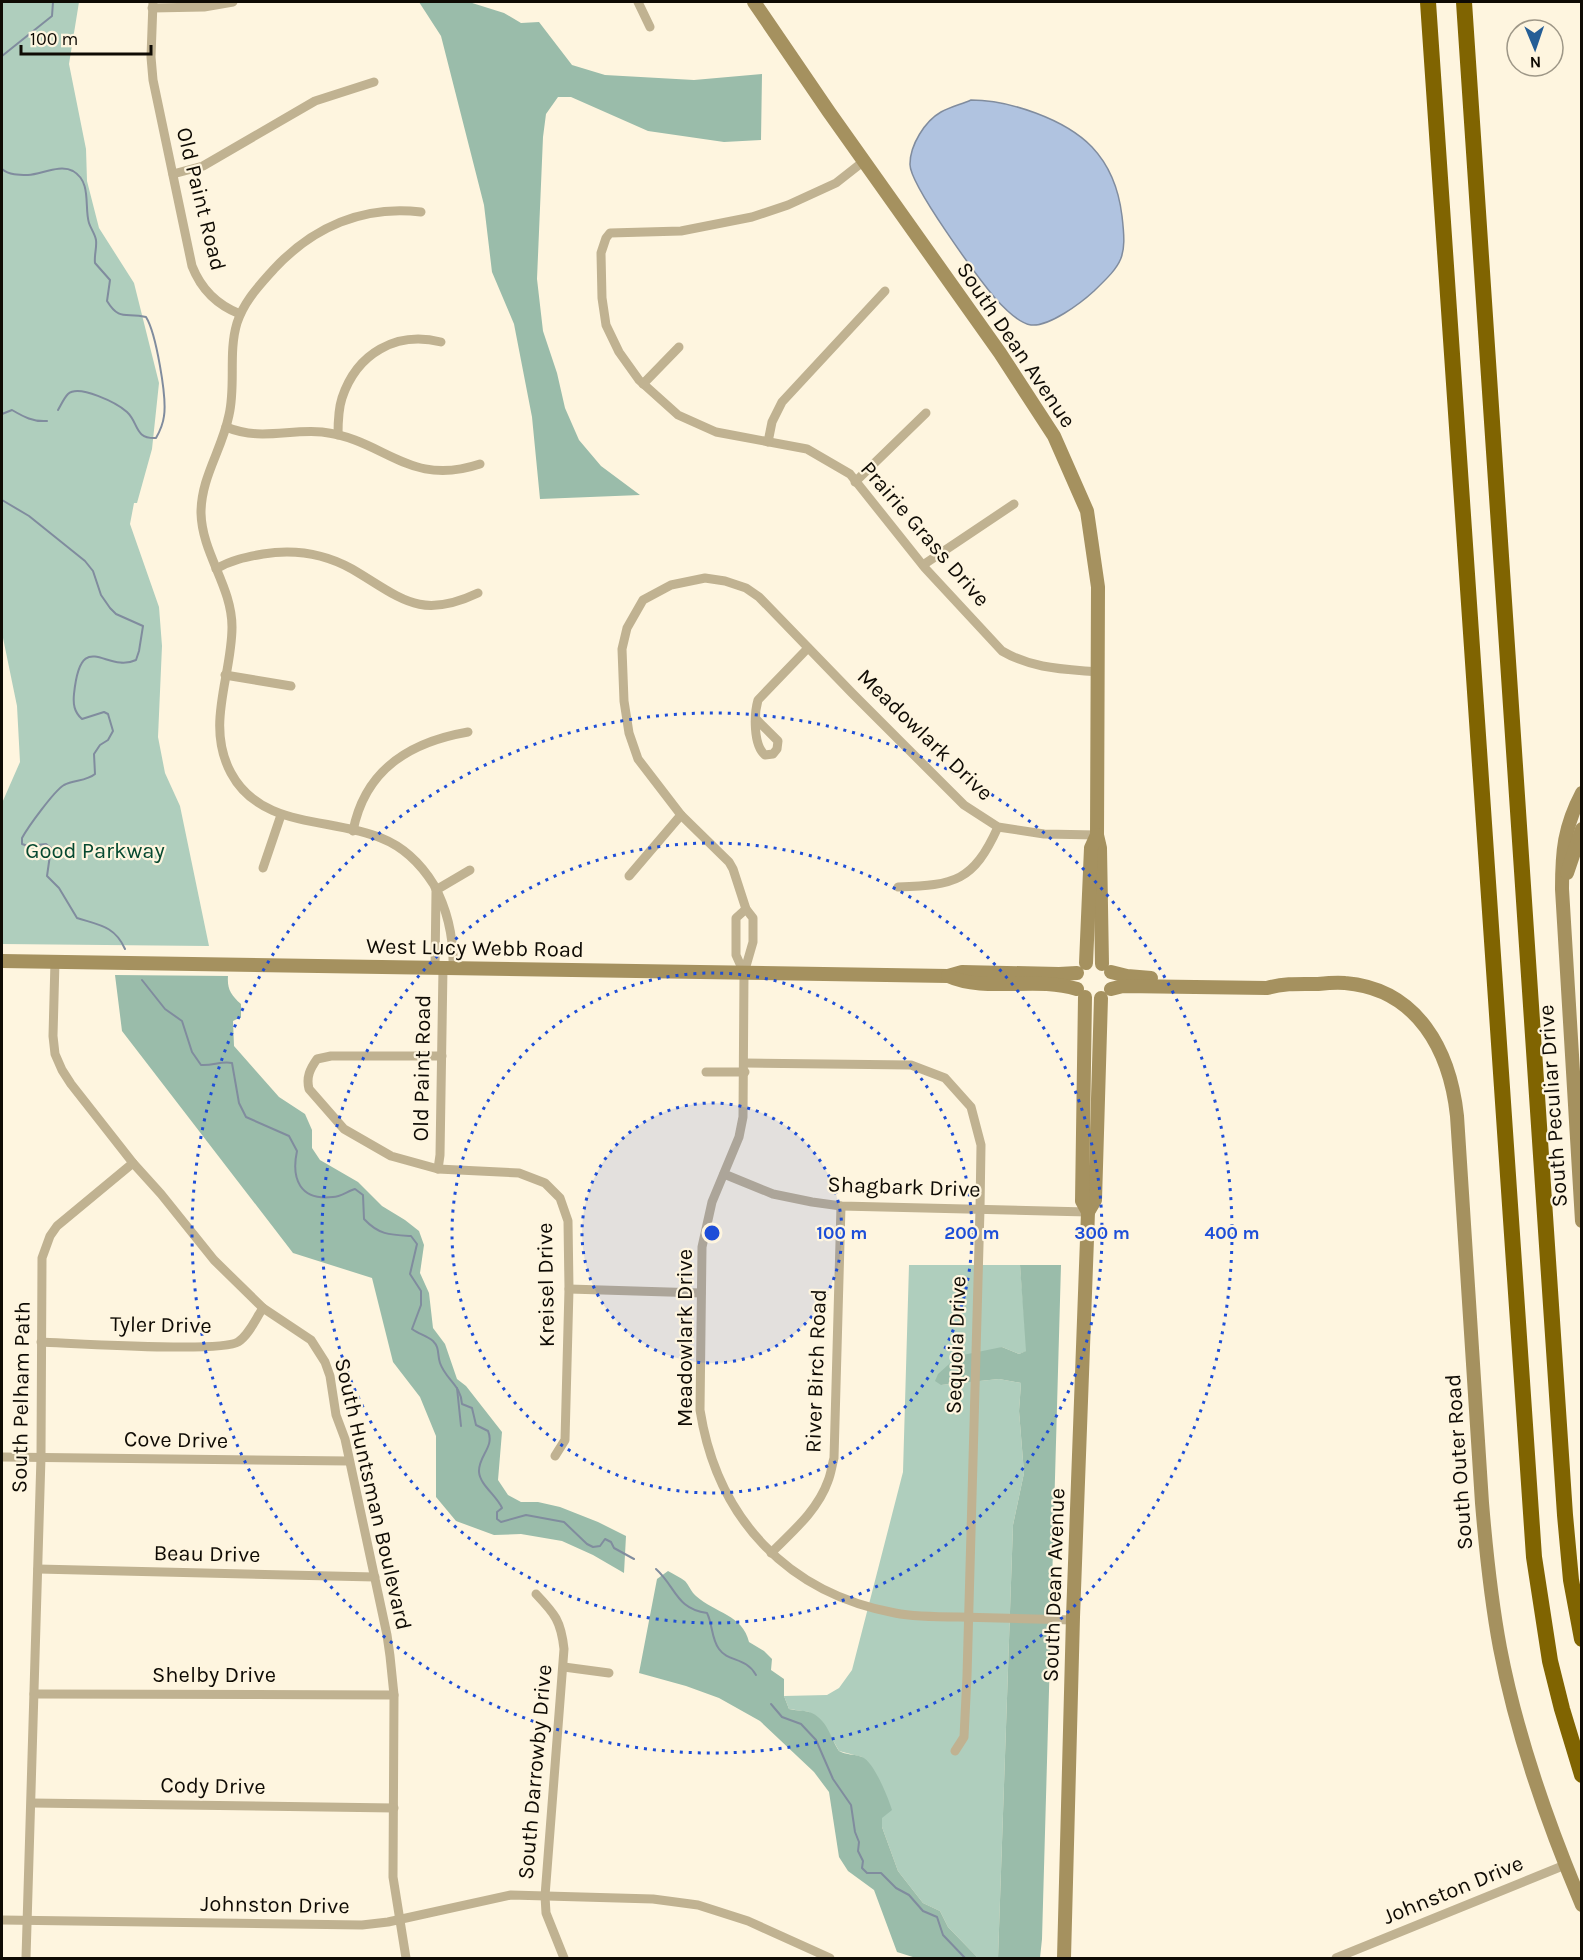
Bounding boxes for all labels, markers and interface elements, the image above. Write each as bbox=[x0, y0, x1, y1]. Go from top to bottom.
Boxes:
scale bar bbox=[21, 18, 152, 56]
north arrow bbox=[1505, 18, 1565, 78]
text: 100 m bbox=[30, 28, 78, 50]
text: N bbox=[1529, 53, 1542, 72]
street label: Old Paint Road bbox=[171, 125, 231, 273]
street label: South Dean Avenue bbox=[951, 257, 1081, 433]
street label: Prairie Grass Drive bbox=[855, 456, 995, 612]
street label: Meadowlark Drive bbox=[852, 664, 998, 806]
park label: Good Parkway bbox=[25, 838, 165, 864]
street label: West Lucy Webb Road bbox=[366, 933, 584, 963]
street label: Old Paint Road bbox=[408, 994, 436, 1142]
street label: South Peculiar Drive bbox=[1533, 1004, 1573, 1208]
street label: Shagbark Drive bbox=[827, 1171, 981, 1203]
street label: Kreisel Drive bbox=[532, 1222, 560, 1348]
text: 100 m bbox=[817, 1222, 867, 1244]
text: 200 m bbox=[944, 1222, 1000, 1244]
text: 300 m bbox=[1074, 1222, 1130, 1244]
text: 400 m bbox=[1204, 1222, 1260, 1244]
centre of rings bbox=[702, 1223, 722, 1243]
street label: Meadowlark Drive bbox=[672, 1249, 698, 1427]
street label: Sequoia Drive bbox=[941, 1276, 971, 1414]
street label: River Birch Road bbox=[800, 1288, 832, 1454]
street label: South Pelham Path bbox=[6, 1301, 36, 1493]
street label: Tyler Drive bbox=[110, 1311, 212, 1339]
street label: South Huntsman Boulevard bbox=[329, 1355, 417, 1633]
street label: South Outer Road bbox=[1440, 1373, 1478, 1551]
street label: Cove Drive bbox=[124, 1426, 228, 1454]
street label: South Dean Avenue bbox=[1038, 1487, 1070, 1683]
street label: Beau Drive bbox=[153, 1540, 261, 1568]
street label: Shelby Drive bbox=[152, 1662, 276, 1688]
street label: South Darrowby Drive bbox=[513, 1663, 557, 1881]
street label: Cody Drive bbox=[160, 1772, 266, 1800]
street label: Johnston Drive bbox=[1379, 1850, 1527, 1930]
street label: Johnston Drive bbox=[200, 1891, 350, 1919]

